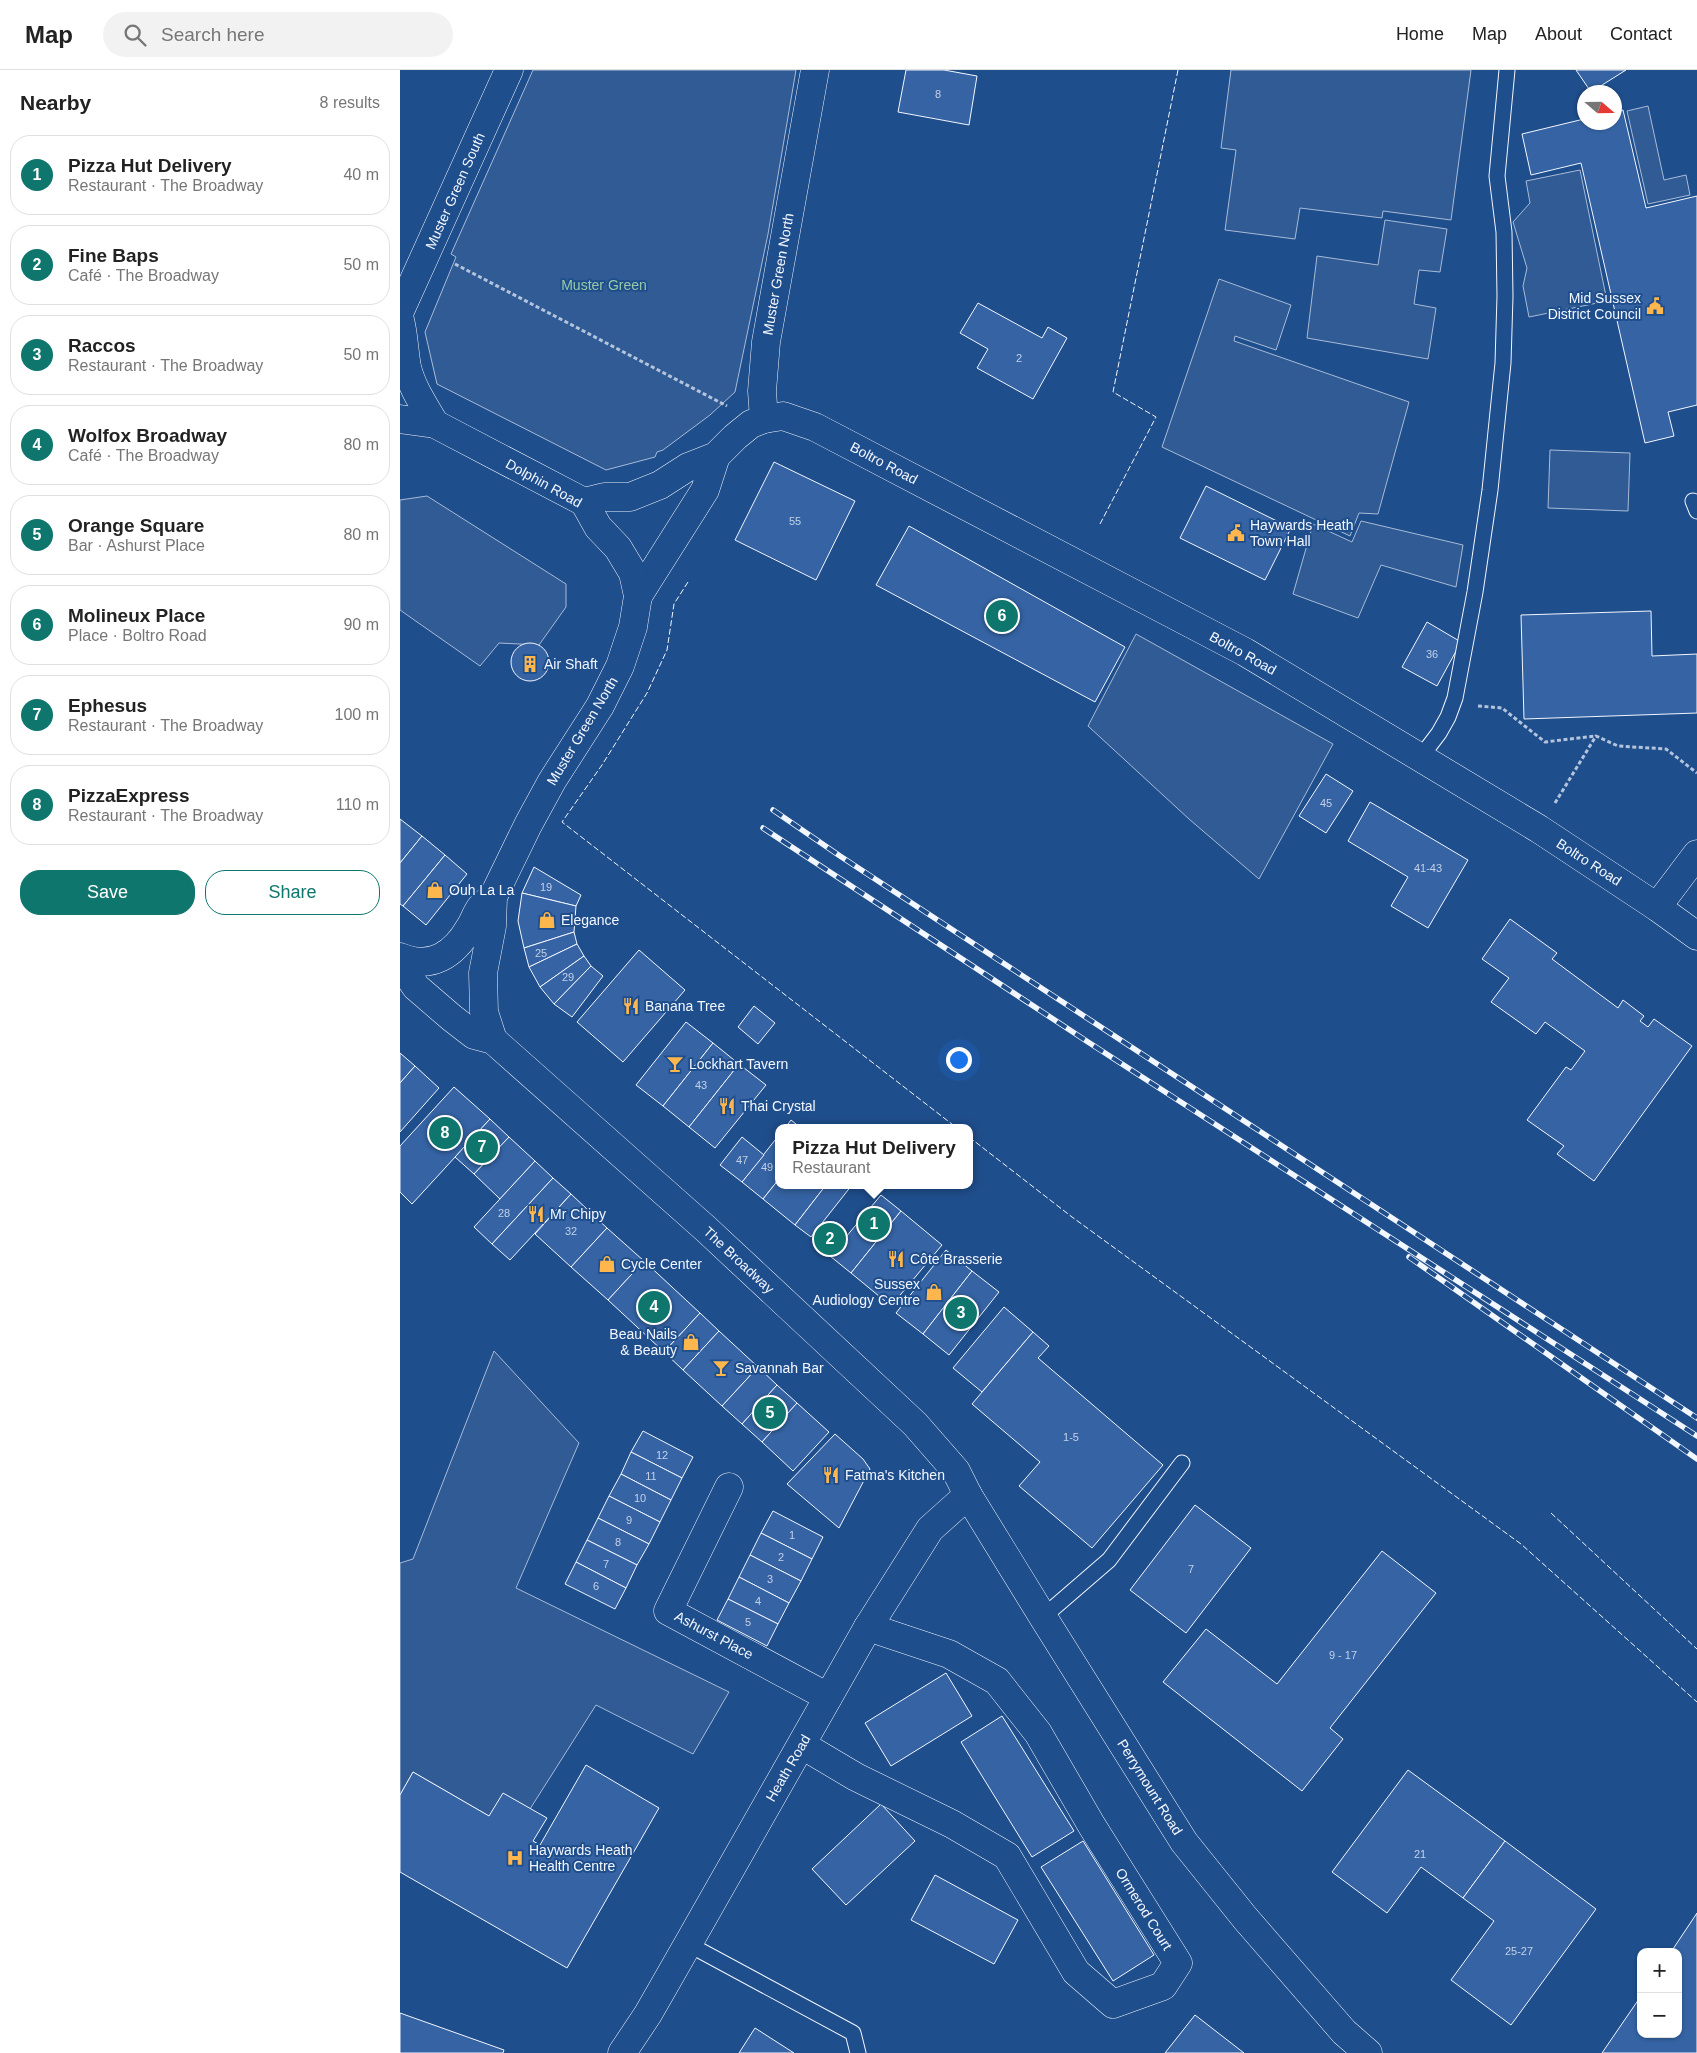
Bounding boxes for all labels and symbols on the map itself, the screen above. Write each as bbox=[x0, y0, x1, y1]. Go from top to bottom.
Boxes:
north arrow bbox=[1577, 85, 1622, 130]
house number: 8 bbox=[935, 88, 941, 100]
street label: Muster Green South bbox=[422, 130, 488, 252]
street label: Muster Green North bbox=[759, 212, 797, 336]
park label: Muster Green bbox=[561, 277, 647, 293]
place label: Mid Sussex District Council bbox=[1548, 290, 1641, 322]
public building icon: Mid Sussex District Council bbox=[1645, 296, 1665, 316]
house number: 2 bbox=[1016, 352, 1022, 364]
street label: Boltro Road bbox=[848, 439, 920, 487]
street label: Dolphin Road bbox=[503, 455, 585, 511]
house number: 55 bbox=[789, 515, 801, 527]
place label: Haywards Heath Town Hall bbox=[1250, 517, 1354, 549]
public building icon: Haywards Heath Town Hall bbox=[1226, 523, 1246, 543]
pin: 6 bbox=[986, 597, 1018, 635]
street label: Boltro Road bbox=[1207, 628, 1279, 678]
house number: 36 bbox=[1426, 648, 1438, 660]
building icon: Air Shaft bbox=[520, 654, 540, 674]
place label: Air Shaft bbox=[544, 656, 598, 672]
street label: Muster Green North bbox=[543, 674, 621, 788]
house number: 45 bbox=[1320, 797, 1332, 809]
street label: Boltro Road bbox=[1554, 835, 1624, 889]
house number: 41-43 bbox=[1414, 862, 1442, 874]
shop icon: Ouh La La bbox=[425, 880, 445, 900]
house number: 19 bbox=[540, 881, 552, 893]
place label: Ouh La La bbox=[449, 882, 515, 898]
shop icon: Elegance bbox=[537, 910, 557, 930]
place label: Elegance bbox=[561, 912, 620, 928]
house number: 25 bbox=[535, 947, 547, 959]
house number: 29 bbox=[562, 971, 574, 983]
restaurant icon: Banana Tree bbox=[621, 996, 641, 1016]
place label: Banana Tree bbox=[645, 998, 725, 1014]
your location bbox=[946, 1047, 972, 1073]
bar icon: Lockhart Tavern bbox=[665, 1054, 685, 1074]
place label: Lockhart Tavern bbox=[689, 1056, 788, 1072]
house number: 43 bbox=[695, 1079, 707, 1091]
restaurant icon: Thai Crystal bbox=[717, 1096, 737, 1116]
place label: Thai Crystal bbox=[741, 1098, 816, 1114]
pin: 8 bbox=[429, 1114, 461, 1152]
pin: 7 bbox=[466, 1128, 498, 1166]
house number: 47 bbox=[736, 1154, 748, 1166]
house number: 49 bbox=[761, 1161, 773, 1173]
restaurant icon: Mr Chipy bbox=[526, 1204, 546, 1224]
pin: 1 bbox=[858, 1205, 890, 1243]
place label: Mr Chipy bbox=[550, 1206, 606, 1222]
house number: 28 bbox=[498, 1207, 510, 1219]
pin: 2 bbox=[814, 1220, 846, 1258]
street label: The Broadway bbox=[701, 1223, 777, 1297]
house number: 32 bbox=[565, 1225, 577, 1237]
restaurant icon: Côte Brasserie bbox=[886, 1249, 906, 1269]
place label: Côte Brasserie bbox=[910, 1251, 1003, 1267]
shop icon: Cycle Center bbox=[597, 1254, 617, 1274]
place label: Cycle Center bbox=[621, 1256, 702, 1272]
place label: Sussex Audiology Centre bbox=[813, 1276, 920, 1308]
shop icon: Sussex Audiology Centre bbox=[924, 1282, 944, 1302]
pin: 4 bbox=[638, 1288, 670, 1326]
pin: 3 bbox=[945, 1294, 977, 1332]
place label: Beau Nails & Beauty bbox=[609, 1326, 677, 1358]
shop icon: Beau Nails & Beauty bbox=[681, 1332, 701, 1352]
bar icon: Savannah Bar bbox=[711, 1358, 731, 1378]
place label: Savannah Bar bbox=[735, 1360, 824, 1376]
pin: 5 bbox=[754, 1394, 786, 1432]
house number: 1-5 bbox=[1063, 1431, 1079, 1443]
house number: 12 bbox=[656, 1449, 668, 1461]
restaurant icon: Fatma's Kitchen bbox=[821, 1465, 841, 1485]
place label: Fatma's Kitchen bbox=[845, 1467, 945, 1483]
house number: 11 bbox=[645, 1470, 657, 1482]
house number: 10 bbox=[634, 1492, 646, 1504]
house number: 9 bbox=[626, 1514, 632, 1526]
house number: 1 bbox=[789, 1529, 795, 1541]
house number: 8 bbox=[615, 1536, 621, 1548]
house number: 2 bbox=[778, 1551, 784, 1563]
house number: 7 bbox=[603, 1558, 609, 1570]
house number: 7 bbox=[1188, 1563, 1194, 1575]
house number: 3 bbox=[767, 1573, 773, 1585]
house number: 6 bbox=[593, 1580, 599, 1592]
house number: 4 bbox=[755, 1595, 761, 1607]
street label: Ashurst Place bbox=[672, 1608, 756, 1662]
house number: 5 bbox=[745, 1616, 751, 1628]
house number: 9 - 17 bbox=[1329, 1649, 1357, 1661]
street label: Heath Road bbox=[762, 1732, 814, 1804]
street label: Perrymount Road bbox=[1114, 1736, 1186, 1838]
place label: Haywards Heath Health Centre bbox=[529, 1842, 633, 1874]
hospital icon: Haywards Heath Health Centre bbox=[505, 1848, 525, 1868]
house number: 21 bbox=[1414, 1848, 1426, 1860]
street label: Ormerod Court bbox=[1112, 1865, 1176, 1953]
house number: 25-27 bbox=[1505, 1945, 1533, 1957]

